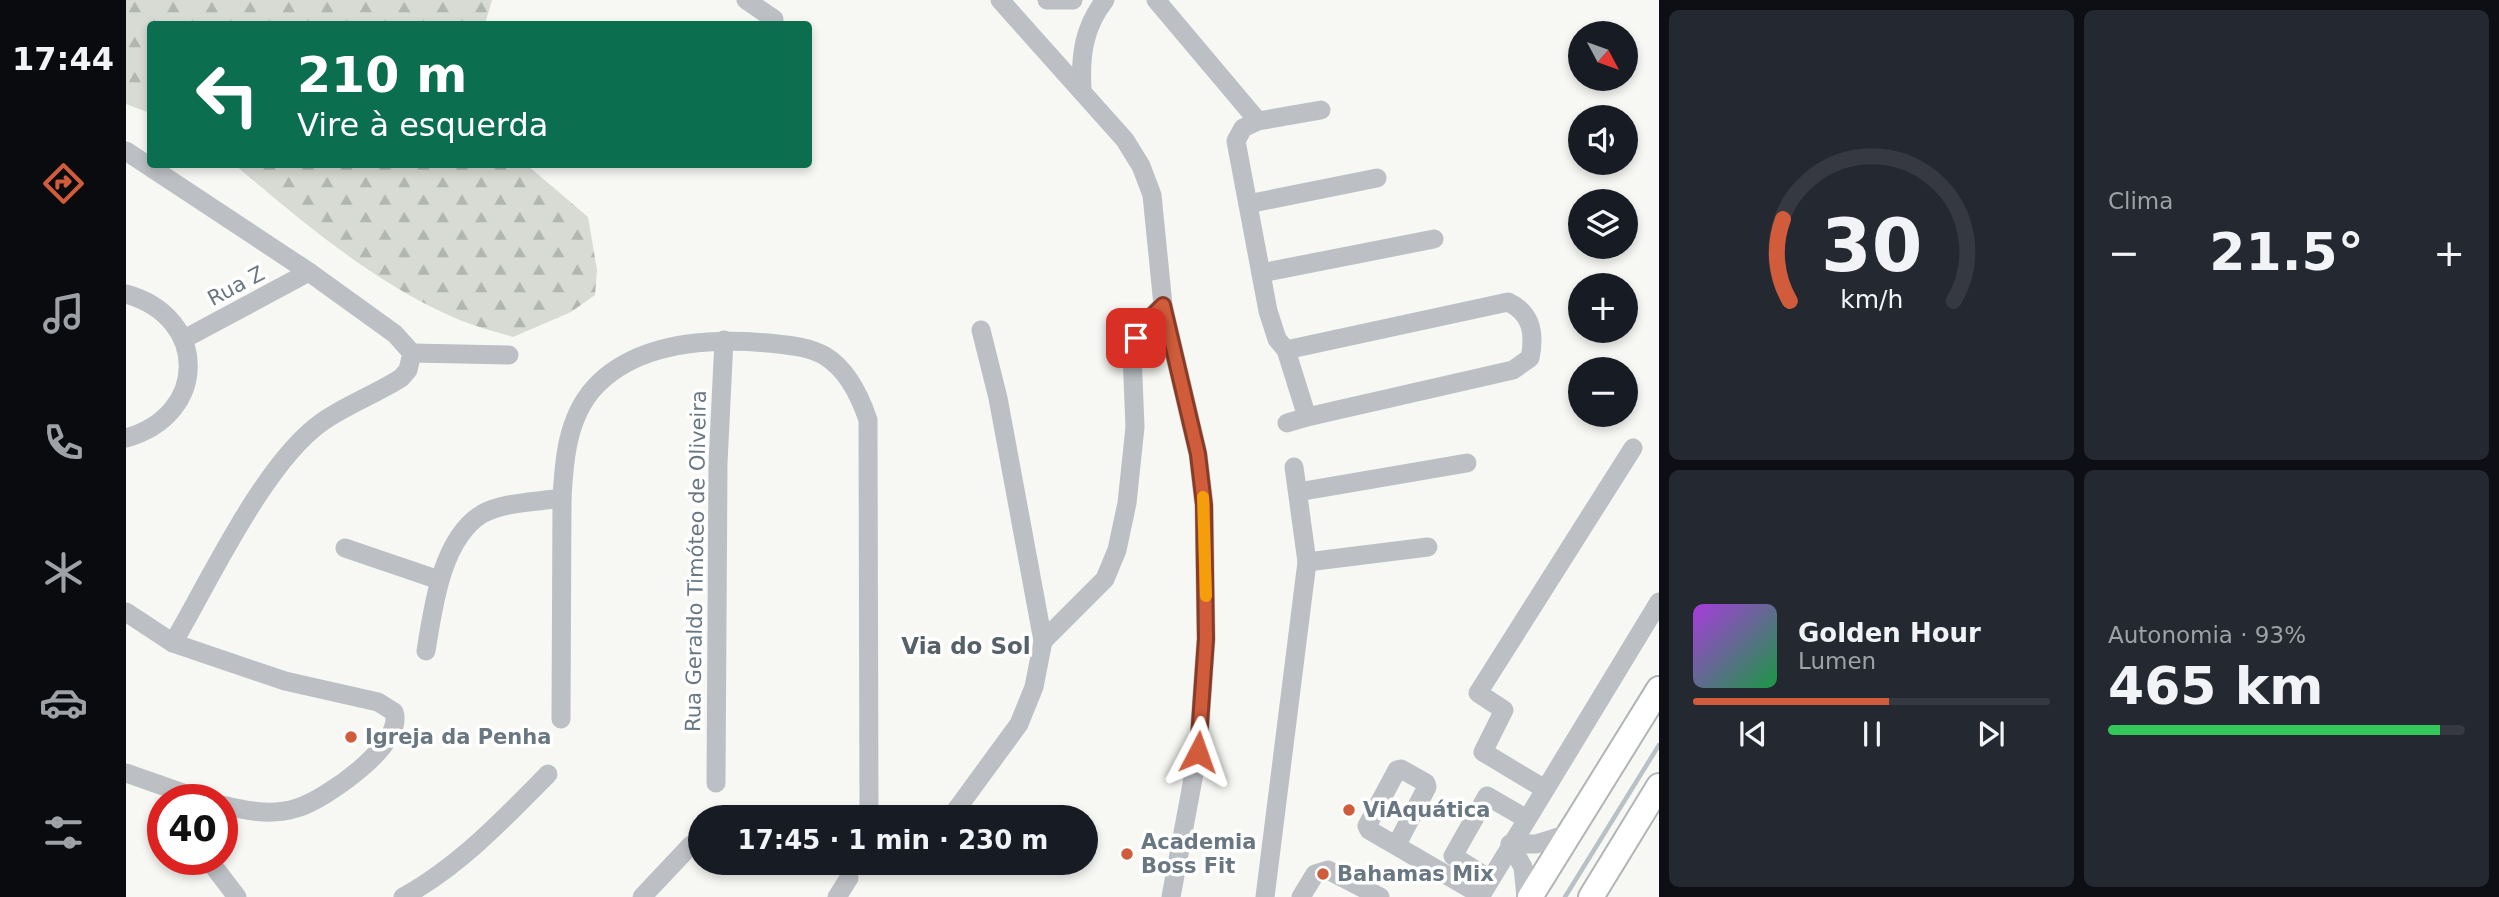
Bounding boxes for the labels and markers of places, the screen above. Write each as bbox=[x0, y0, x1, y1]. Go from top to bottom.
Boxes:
pin bbox=[1106, 308, 1166, 368]
place label: Igreja da Penha bbox=[365, 725, 551, 749]
marker: Igreja da Penha bbox=[343, 729, 359, 745]
place label: ViAquática bbox=[1363, 798, 1490, 822]
marker: ViAquática bbox=[1341, 802, 1357, 818]
place label: Academia Boss Fit bbox=[1141, 830, 1256, 878]
marker: Academia Boss Fit bbox=[1119, 846, 1135, 862]
place label: Bahamas Mix bbox=[1337, 862, 1494, 886]
marker: Bahamas Mix bbox=[1315, 866, 1331, 882]

